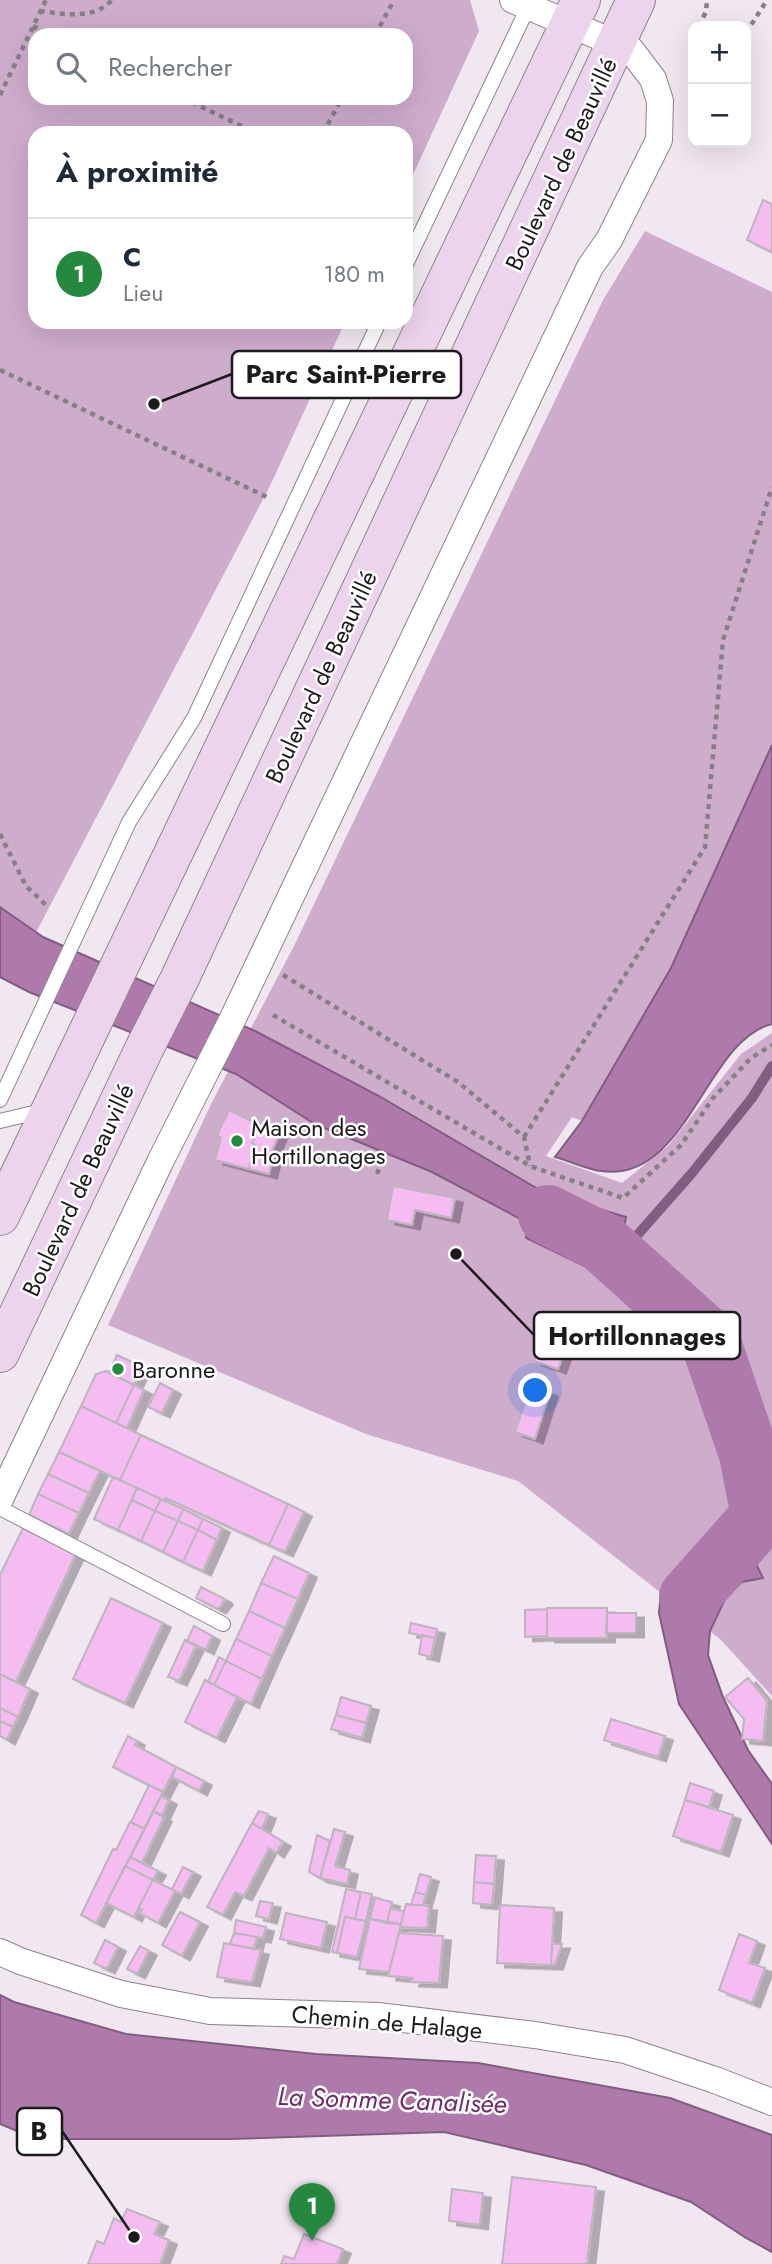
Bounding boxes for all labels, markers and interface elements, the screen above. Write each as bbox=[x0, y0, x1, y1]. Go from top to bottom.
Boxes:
map controls bbox=[688, 21, 751, 147]
button: + bbox=[688, 21, 751, 84]
search box bbox=[28, 28, 413, 105]
icon: search bbox=[52, 48, 90, 86]
text: Rechercher bbox=[108, 48, 232, 86]
street label: Boulevard de Beauvillé bbox=[496, 52, 626, 276]
button: − bbox=[688, 84, 751, 147]
text: À proximité bbox=[56, 150, 219, 193]
text: C bbox=[123, 238, 141, 276]
text: 1 bbox=[73, 257, 85, 291]
text: 180 m bbox=[323, 257, 385, 291]
text: Lieu bbox=[123, 276, 163, 310]
callout: Parc Saint-Pierre bbox=[232, 351, 461, 398]
text: Parc Saint-Pierre bbox=[246, 355, 447, 393]
street label: Boulevard de Beauvillé bbox=[256, 565, 386, 789]
street label: Boulevard de Beauvillé bbox=[13, 1078, 143, 1302]
place label: Maison des Hortillonages bbox=[251, 1110, 386, 1173]
marker: Maison des Hortillonages bbox=[229, 1133, 245, 1149]
callout: Hortillonnages bbox=[534, 1312, 740, 1359]
text: Hortillonnages bbox=[548, 1317, 726, 1355]
place label: Baronne bbox=[132, 1352, 215, 1387]
marker: Baronne bbox=[110, 1361, 126, 1377]
your location bbox=[518, 1373, 552, 1407]
street label: Chemin de Halage bbox=[290, 1996, 484, 2048]
water label: La Somme Canalisée bbox=[277, 2077, 507, 2123]
callout: B bbox=[17, 2108, 62, 2155]
text: B bbox=[30, 2112, 48, 2150]
pin: 1 bbox=[289, 2183, 335, 2241]

